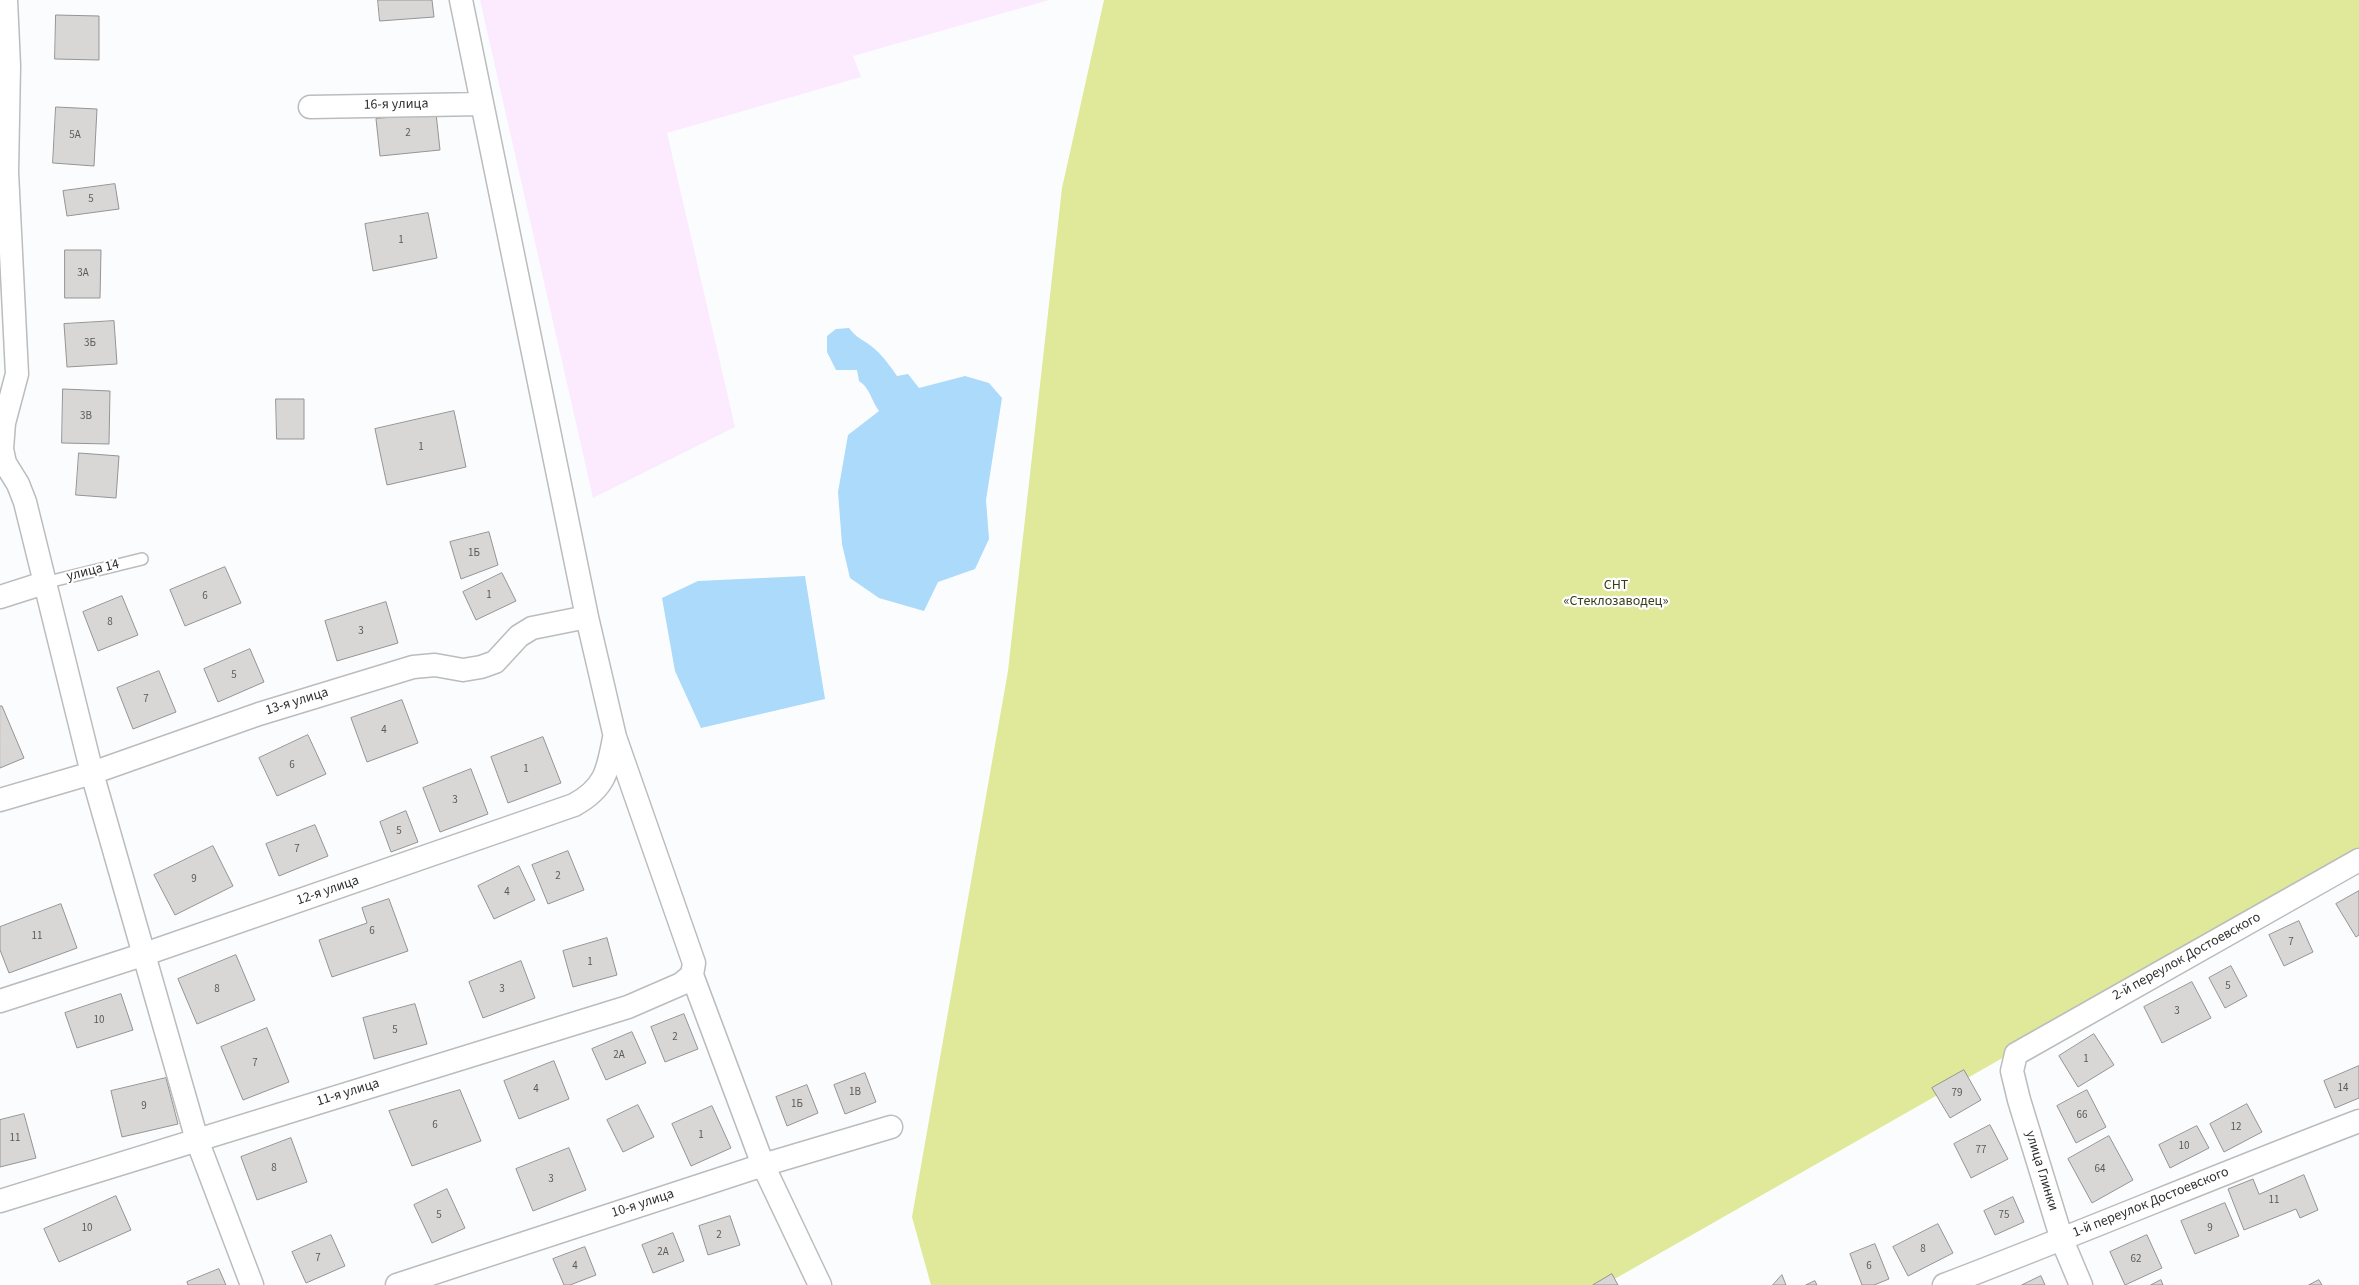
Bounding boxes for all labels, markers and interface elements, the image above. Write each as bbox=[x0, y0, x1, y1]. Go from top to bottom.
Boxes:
street label: 16-я улица bbox=[363, 96, 429, 114]
house number: 2 bbox=[405, 127, 411, 141]
house number: 5А bbox=[69, 129, 81, 143]
house number: 5 bbox=[88, 193, 94, 207]
house number: 1 bbox=[398, 234, 404, 248]
house number: 3А bbox=[77, 267, 89, 281]
house number: 3Б bbox=[84, 337, 96, 351]
house number: 3В bbox=[80, 410, 92, 424]
house number: 1 bbox=[418, 441, 424, 455]
house number: 1Б bbox=[468, 547, 480, 561]
street label: улица 14 bbox=[65, 556, 121, 586]
park label: СНТ «Стеклозаводец» bbox=[1564, 578, 1668, 610]
house number: 1 bbox=[486, 589, 492, 603]
house number: 6 bbox=[202, 590, 208, 604]
house number: 8 bbox=[107, 616, 113, 630]
house number: 3 bbox=[358, 625, 364, 639]
house number: 5 bbox=[231, 669, 237, 683]
street label: 13-я улица bbox=[264, 684, 330, 720]
house number: 7 bbox=[143, 693, 149, 707]
house number: 4 bbox=[381, 724, 387, 738]
house number: 6 bbox=[289, 759, 295, 773]
house number: 1 bbox=[523, 763, 529, 777]
house number: 3 bbox=[452, 794, 458, 808]
house number: 5 bbox=[396, 825, 402, 839]
house number: 7 bbox=[294, 843, 300, 857]
house number: 2 bbox=[555, 870, 561, 884]
house number: 9 bbox=[191, 873, 197, 887]
street label: 12-я улица bbox=[295, 873, 361, 909]
house number: 4 bbox=[504, 886, 510, 900]
street label: 2-й переулок Достоевского bbox=[2110, 909, 2264, 1005]
house number: 6 bbox=[369, 925, 375, 939]
house number: 11 bbox=[32, 930, 42, 944]
house number: 7 bbox=[2288, 936, 2294, 950]
house number: 1 bbox=[587, 956, 593, 970]
house number: 5 bbox=[2225, 980, 2231, 994]
house number: 8 bbox=[214, 983, 220, 997]
house number: 3 bbox=[499, 983, 505, 997]
house number: 3 bbox=[2174, 1005, 2180, 1019]
house number: 10 bbox=[94, 1014, 104, 1028]
house number: 5 bbox=[392, 1024, 398, 1038]
house number: 2 bbox=[672, 1031, 678, 1045]
house number: 2А bbox=[613, 1049, 625, 1063]
house number: 1 bbox=[2083, 1053, 2089, 1067]
house number: 7 bbox=[252, 1057, 258, 1071]
street label: 11-я улица bbox=[315, 1075, 381, 1111]
house number: 14 bbox=[2338, 1082, 2348, 1096]
house number: 4 bbox=[533, 1083, 539, 1097]
house number: 1В bbox=[849, 1086, 861, 1100]
house number: 79 bbox=[1952, 1087, 1962, 1101]
house number: 1Б bbox=[791, 1098, 803, 1112]
house number: 9 bbox=[141, 1100, 147, 1114]
house number: 66 bbox=[2077, 1109, 2087, 1123]
house number: 6 bbox=[432, 1119, 438, 1133]
house number: 12 bbox=[2231, 1121, 2241, 1135]
house number: 1 bbox=[698, 1129, 704, 1143]
street label: улица Глинки bbox=[2021, 1129, 2061, 1213]
house number: 11 bbox=[10, 1132, 20, 1146]
house number: 10 bbox=[2179, 1140, 2189, 1154]
house number: 77 bbox=[1976, 1144, 1986, 1158]
house number: 8 bbox=[271, 1162, 277, 1176]
house number: 64 bbox=[2095, 1163, 2105, 1177]
street label: 1-й переулок Достоевского bbox=[2071, 1164, 2231, 1242]
house number: 3 bbox=[548, 1173, 554, 1187]
street label: 10-я улица bbox=[610, 1186, 676, 1222]
house number: 11 bbox=[2269, 1194, 2279, 1208]
house number: 5 bbox=[436, 1209, 442, 1223]
house number: 75 bbox=[1999, 1209, 2009, 1223]
house number: 10 bbox=[82, 1222, 92, 1236]
house number: 9 bbox=[2207, 1222, 2213, 1236]
house number: 2 bbox=[716, 1229, 722, 1243]
house number: 8 bbox=[1920, 1243, 1926, 1257]
house number: 2А bbox=[657, 1246, 669, 1260]
house number: 7 bbox=[315, 1252, 321, 1266]
house number: 62 bbox=[2131, 1253, 2141, 1267]
house number: 4 bbox=[572, 1260, 578, 1274]
house number: 6 bbox=[1866, 1260, 1872, 1274]

